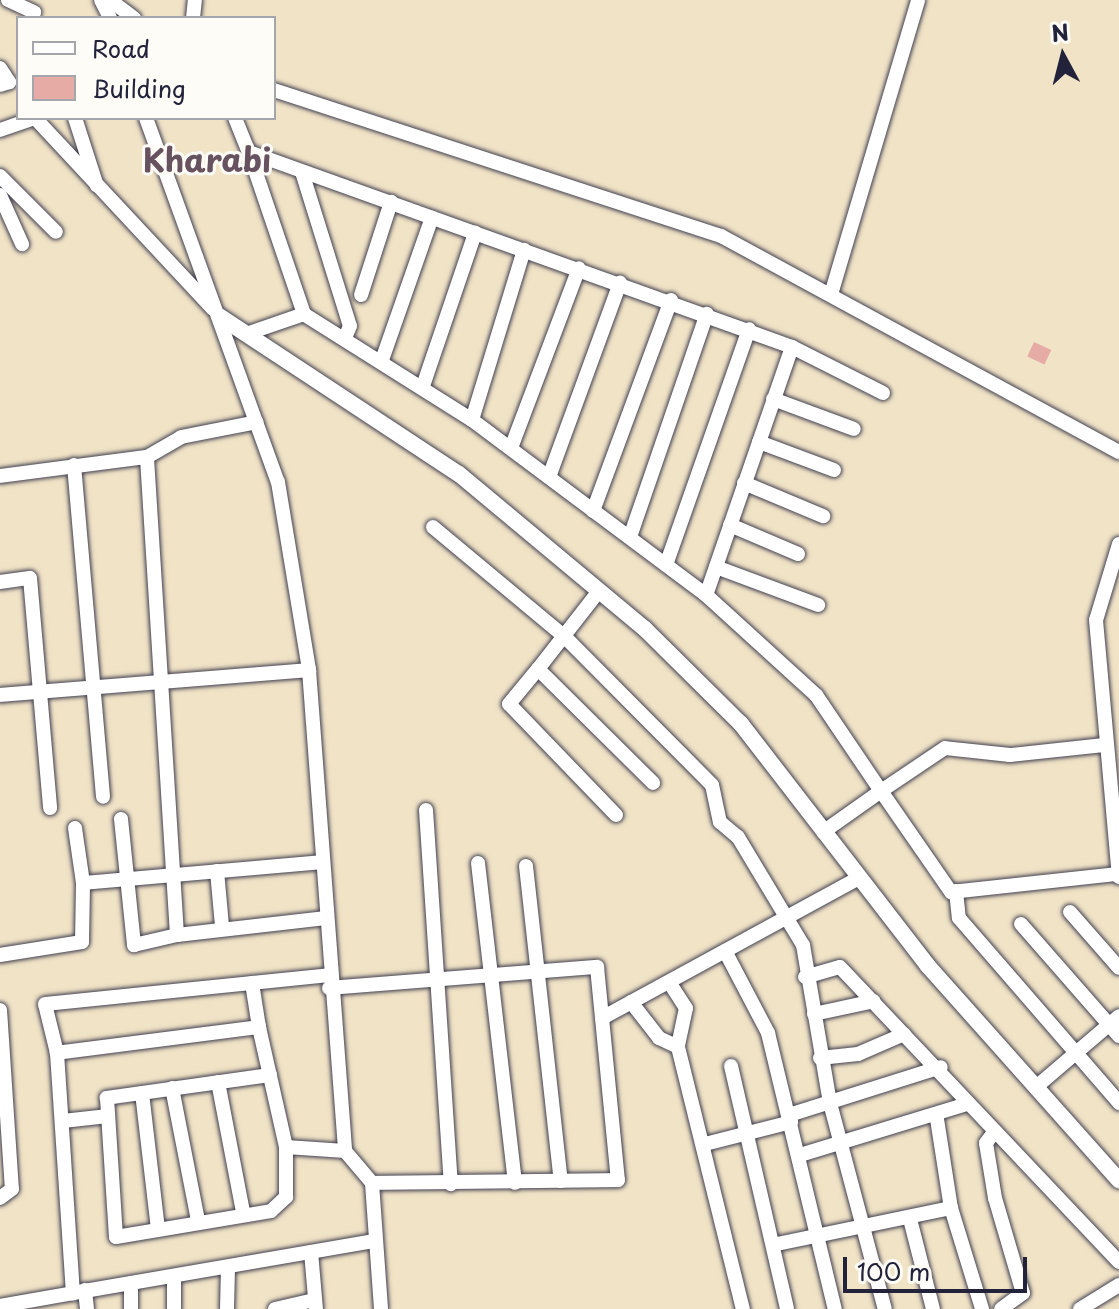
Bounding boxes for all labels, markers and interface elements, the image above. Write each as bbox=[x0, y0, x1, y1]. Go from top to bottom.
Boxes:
text: N bbox=[1049, 14, 1071, 49]
legend bbox=[16, 16, 276, 120]
north arrow bbox=[1023, 16, 1103, 96]
text: Road bbox=[92, 30, 150, 66]
text: Building bbox=[92, 70, 186, 106]
district label: Kharabi bbox=[143, 140, 271, 178]
scale bar bbox=[847, 1241, 1031, 1291]
text: 100 m bbox=[857, 1253, 930, 1289]

